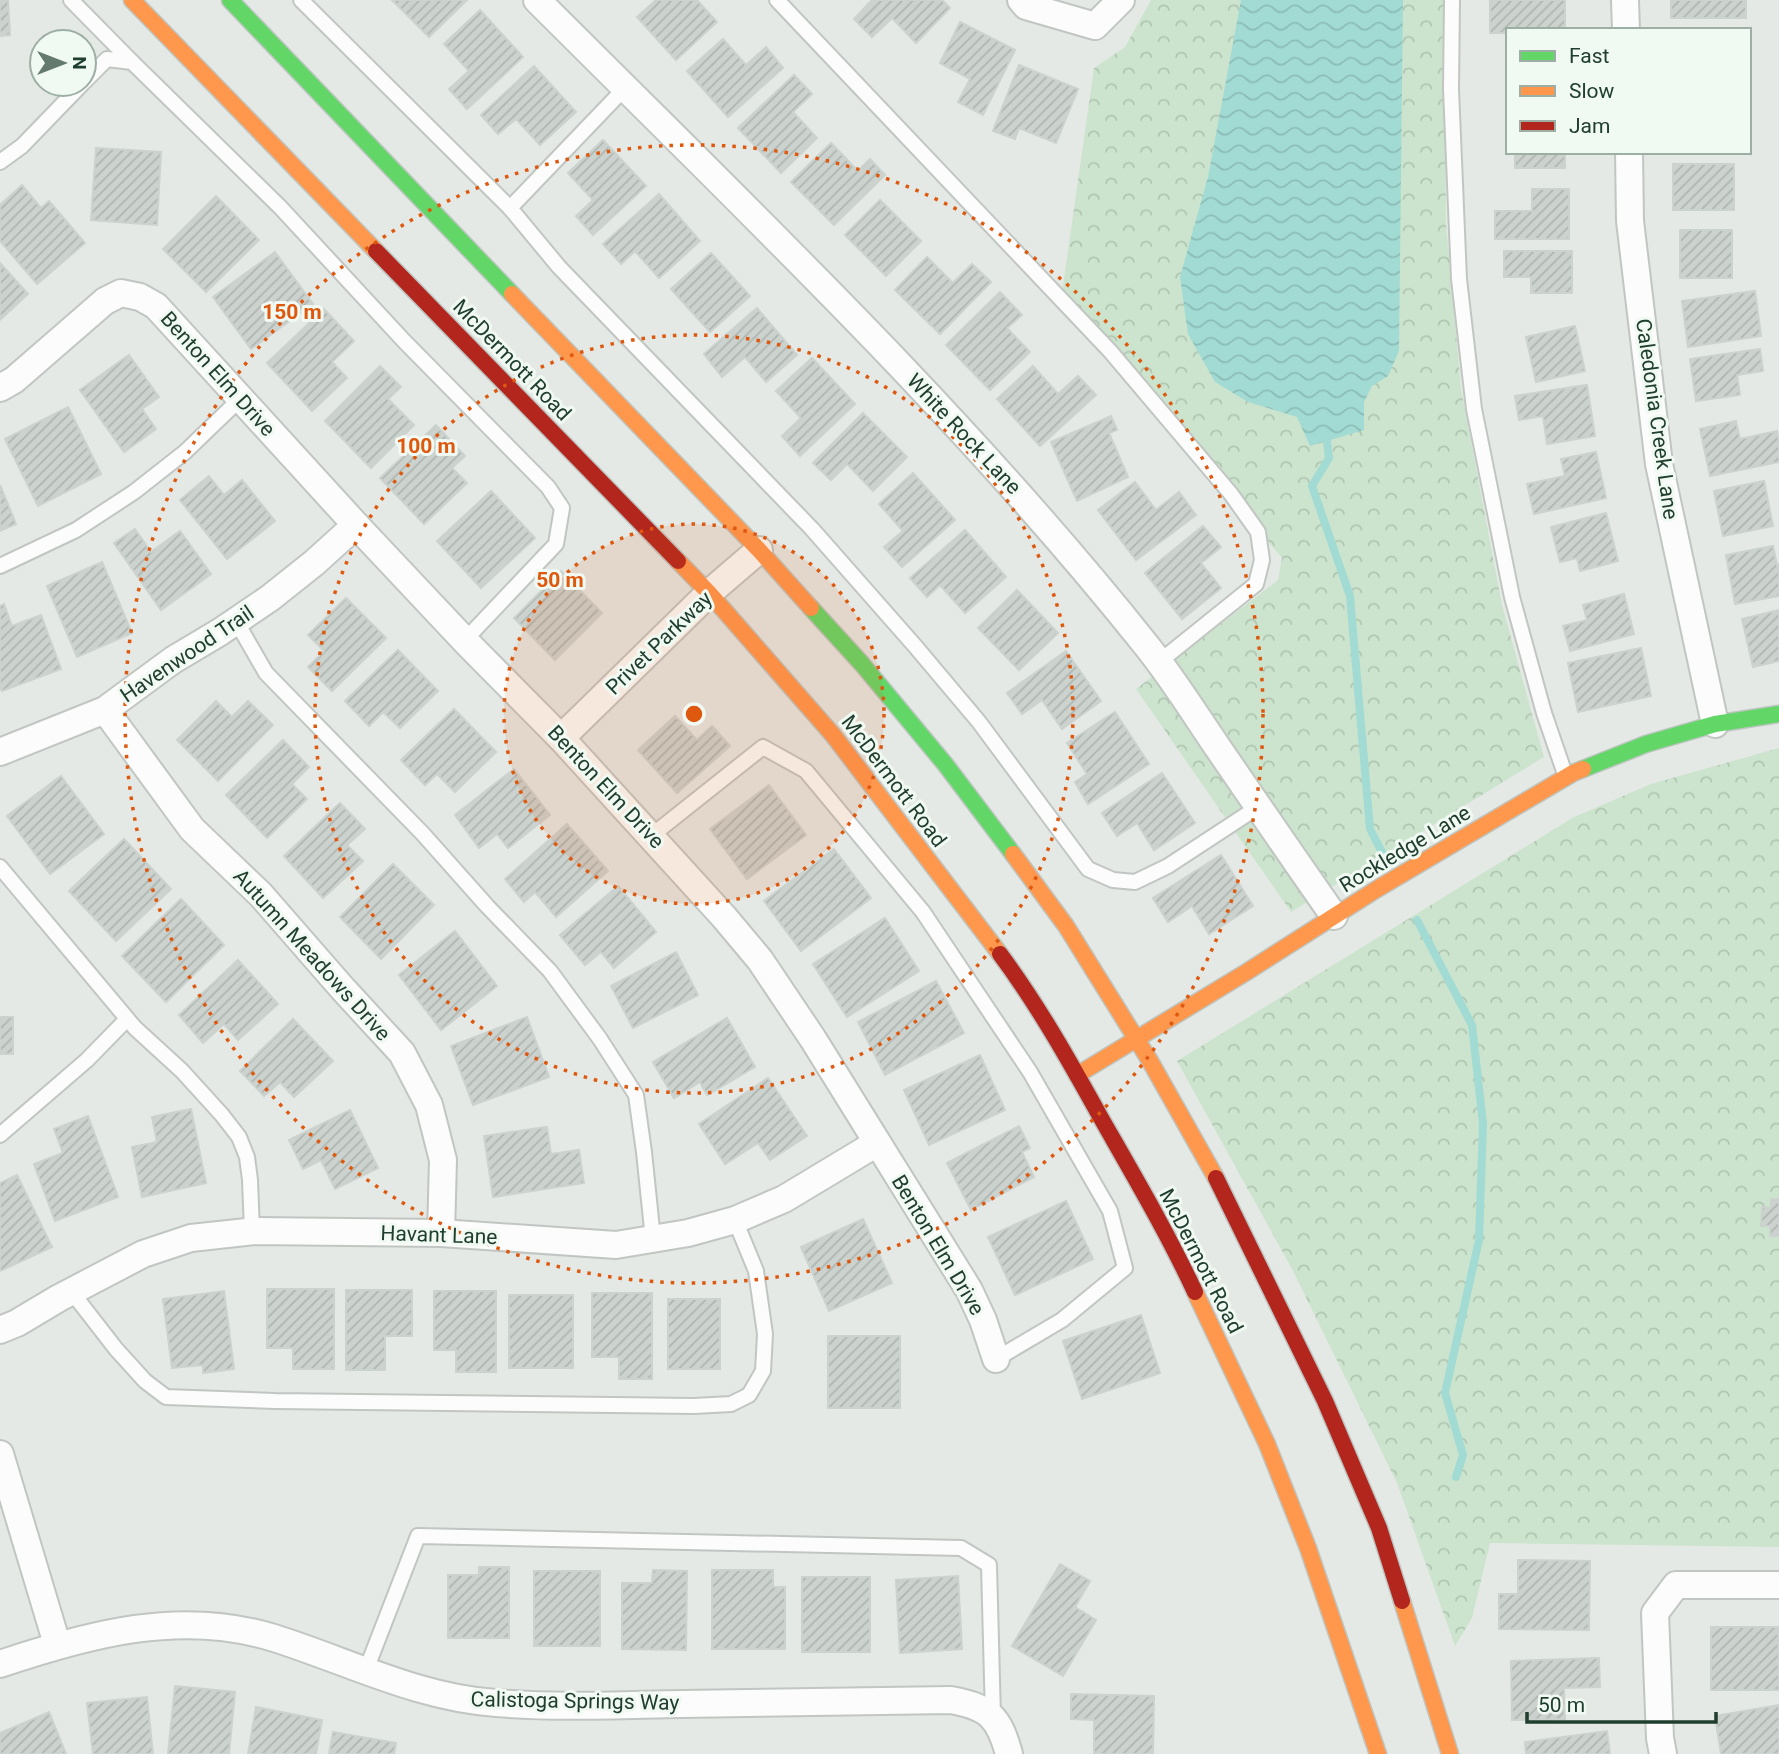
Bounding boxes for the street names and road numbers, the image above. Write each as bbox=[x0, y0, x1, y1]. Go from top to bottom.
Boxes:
street label: McDermott Road bbox=[448, 295, 576, 425]
street label: Benton Elm Drive bbox=[156, 307, 280, 441]
street label: Caledonia Creek Lane bbox=[1631, 317, 1683, 521]
street label: White Rock Lane bbox=[902, 369, 1026, 499]
street label: Privet Parkway bbox=[601, 586, 717, 700]
street label: Havenwood Trail bbox=[116, 601, 258, 707]
street label: McDermott Road bbox=[837, 710, 951, 852]
street label: Benton Elm Drive bbox=[543, 721, 669, 853]
street label: Rockledge Lane bbox=[1335, 801, 1475, 897]
street label: Autumn Meadows Drive bbox=[229, 864, 395, 1046]
street label: Benton Elm Drive bbox=[887, 1171, 989, 1319]
street label: McDermott Road bbox=[1154, 1185, 1248, 1337]
street label: Havant Lane bbox=[380, 1221, 498, 1249]
street label: Calistoga Springs Way bbox=[470, 1687, 680, 1715]

